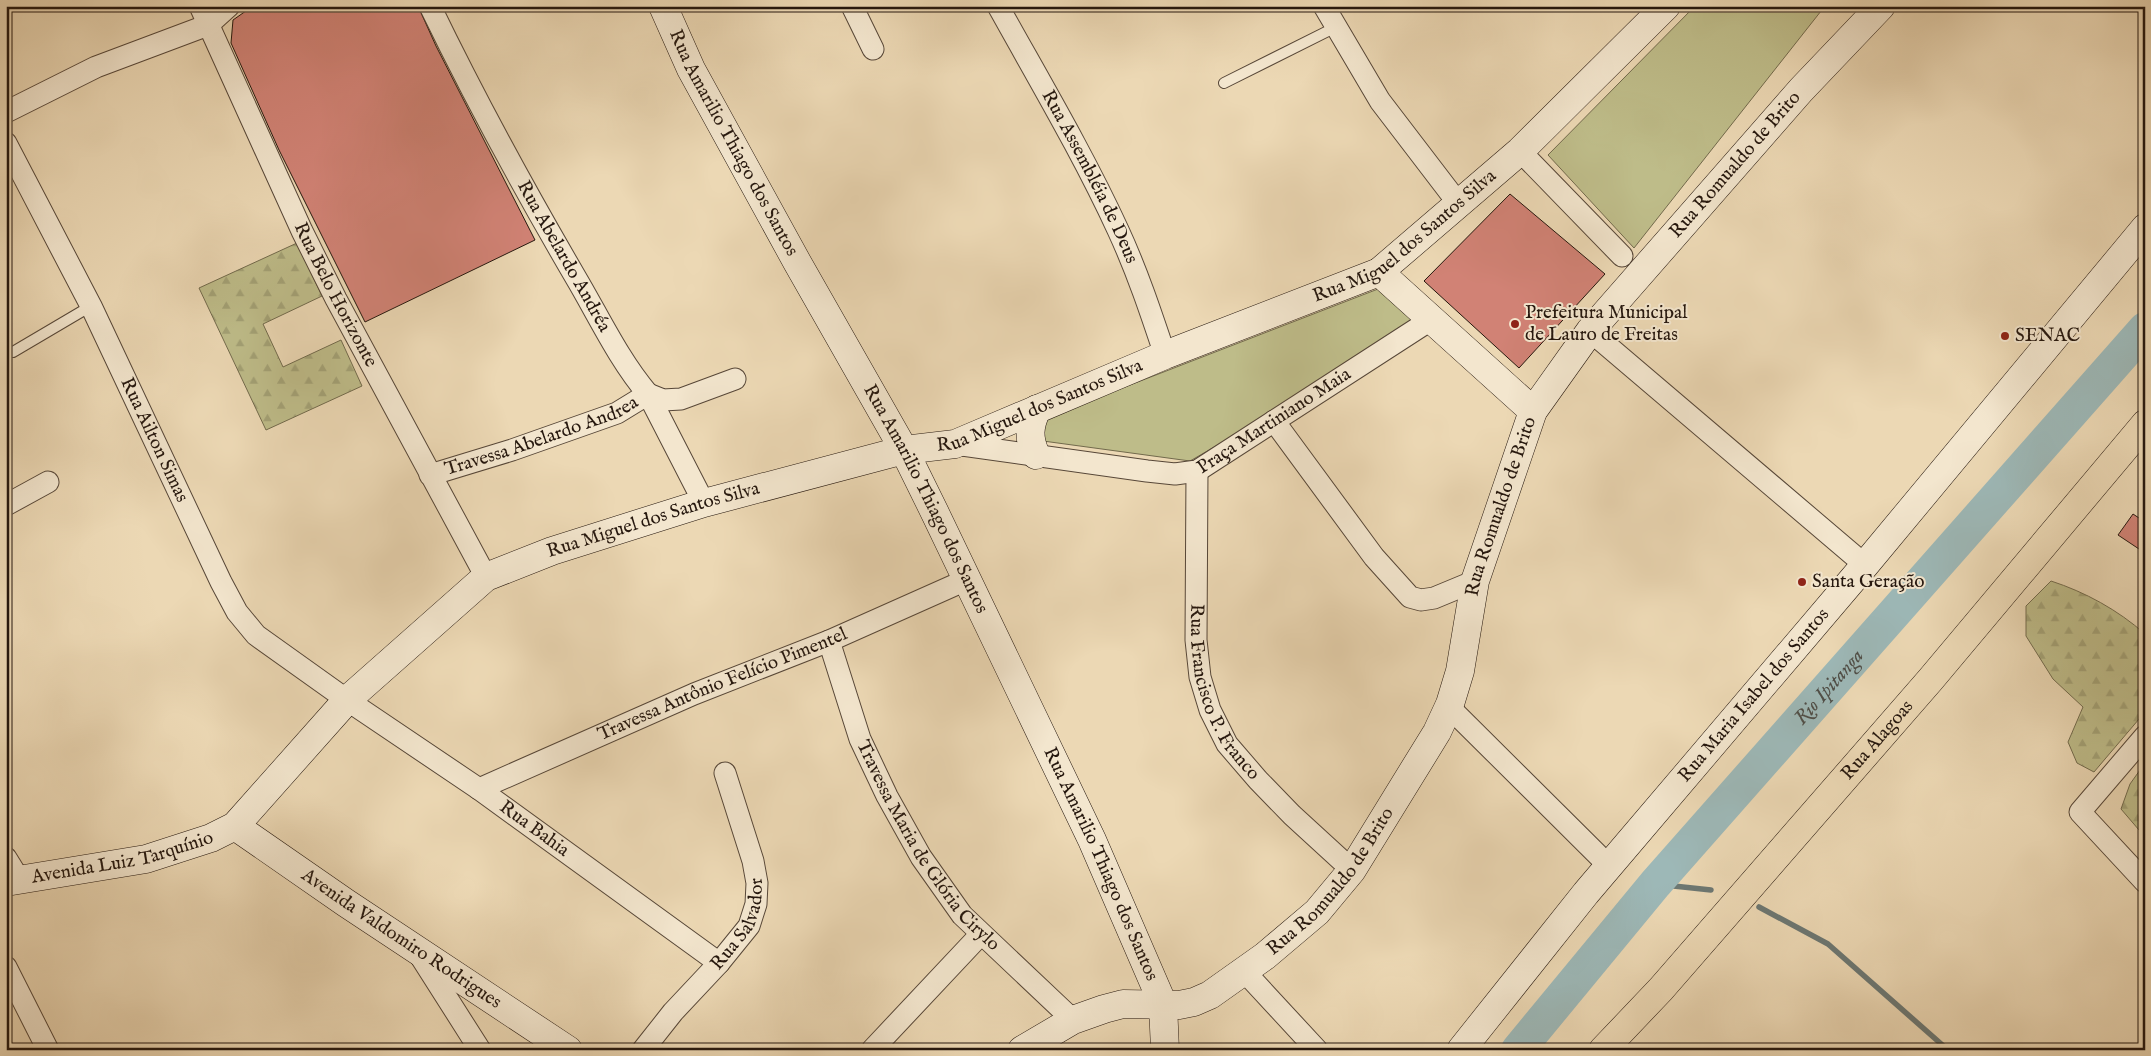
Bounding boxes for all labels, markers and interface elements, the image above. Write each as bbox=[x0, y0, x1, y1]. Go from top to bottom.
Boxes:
street label: Rua Amarilio Thiago dos Santos bbox=[663, 26, 804, 261]
street label: Rua Assembléia de Deus bbox=[1036, 86, 1143, 267]
street label: Rua Romualdo de Brito bbox=[1665, 86, 1806, 243]
street label: Rua Miguel dos Santos Silva bbox=[1309, 164, 1502, 308]
street label: Rua Abelardo Andréa bbox=[511, 177, 616, 337]
street label: Rua Belo Horizonte bbox=[288, 219, 383, 372]
place label: Prefeitura Municipal de Lauro de Freitas bbox=[1525, 301, 1688, 347]
marker: Prefeitura Municipal de Lauro de Freitas bbox=[1509, 318, 1521, 330]
place label: SENAC bbox=[2015, 324, 2080, 348]
marker: SENAC bbox=[1999, 330, 2011, 342]
street label: Rua Miguel dos Santos Silva bbox=[935, 354, 1147, 458]
street label: Praça Martiniano Maia bbox=[1192, 362, 1356, 480]
street label: Rua Ailton Simas bbox=[114, 374, 194, 506]
street label: Rua Amarilio Thiago dos Santos bbox=[857, 380, 994, 618]
street label: Travessa Abelardo Andrea bbox=[442, 390, 643, 482]
street label: Rua Romualdo de Brito bbox=[1461, 414, 1542, 598]
street label: Rua Miguel dos Santos Silva bbox=[544, 477, 763, 564]
place label: Santa Geração bbox=[1812, 570, 1925, 594]
marker: Santa Geração bbox=[1796, 576, 1808, 588]
street label: Rua Maria Isabel dos Santos bbox=[1673, 603, 1835, 787]
street label: Rua Francisco P. Franco bbox=[1184, 604, 1265, 785]
street label: Travessa Antônio Felício Pimentel bbox=[594, 622, 852, 747]
water label: Rio Ipitanga bbox=[1789, 644, 1869, 730]
street label: Rua Alagoas bbox=[1836, 695, 1919, 785]
street label: Travessa Maria de Glória Cirylo bbox=[850, 736, 1005, 956]
street label: Rua Amarilio Thiago dos Santos bbox=[1037, 744, 1164, 985]
street label: Rua Bahia bbox=[494, 796, 575, 863]
street label: Rua Romualdo de Brito bbox=[1262, 803, 1400, 961]
street label: Avenida Luiz Tarquínio bbox=[29, 826, 216, 890]
street label: Avenida Valdomiro Rodrigues bbox=[296, 863, 506, 1014]
street label: Rua Salvador bbox=[706, 876, 769, 975]

